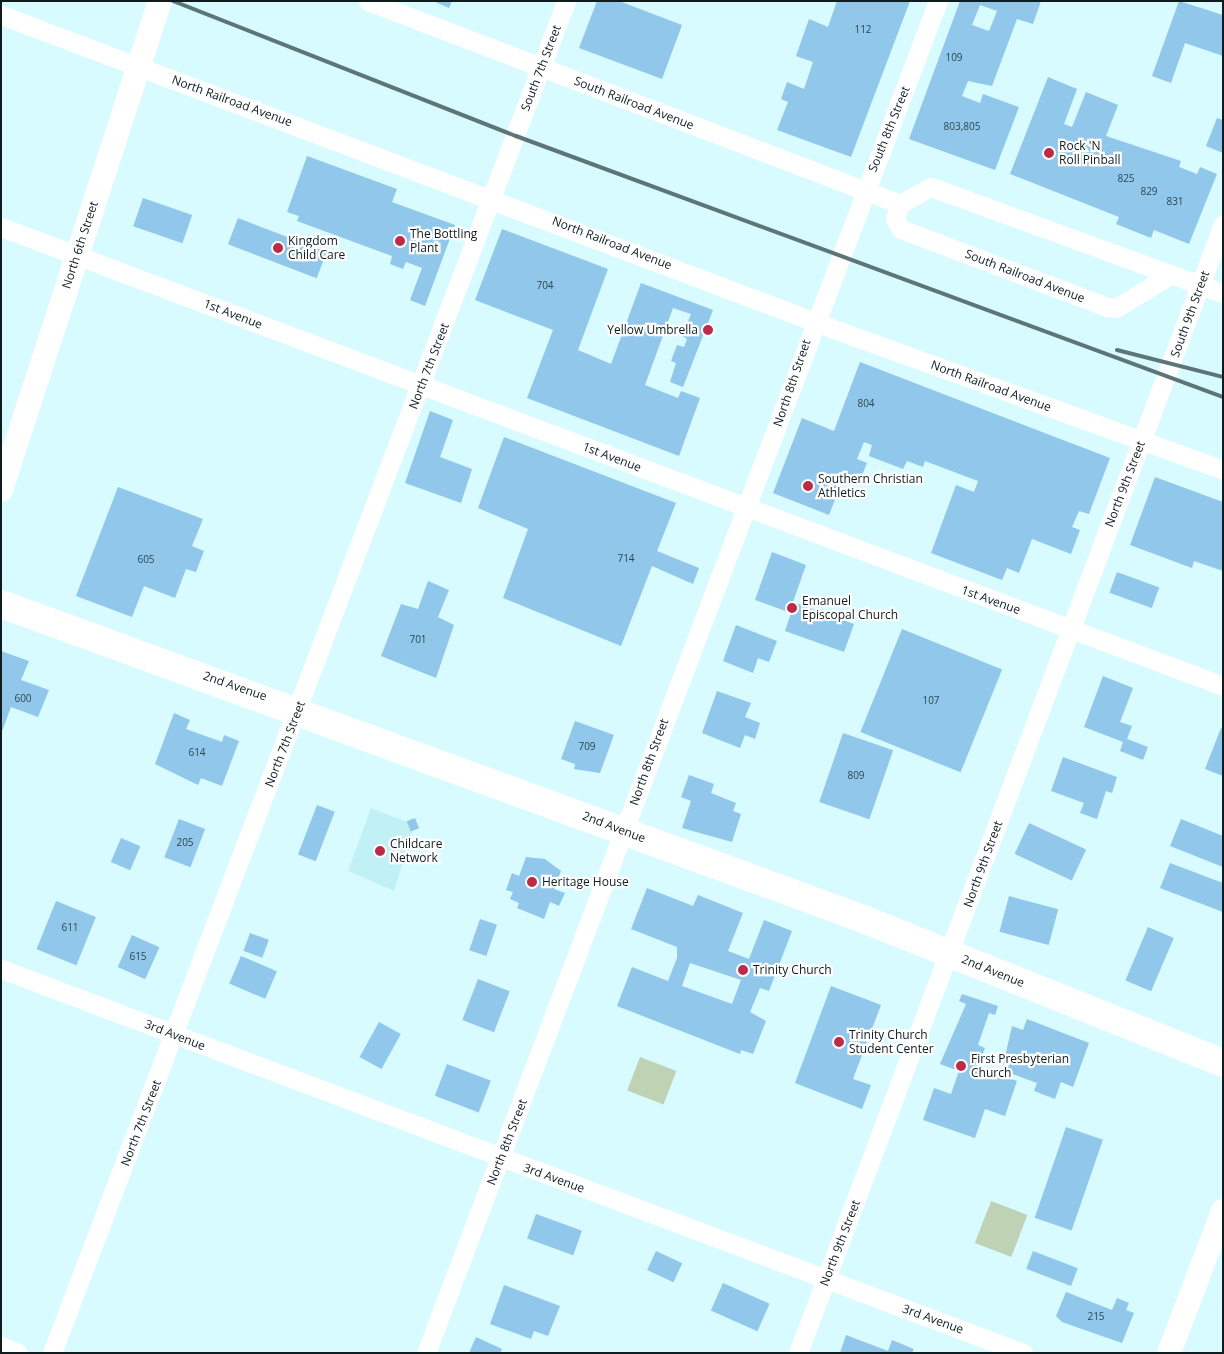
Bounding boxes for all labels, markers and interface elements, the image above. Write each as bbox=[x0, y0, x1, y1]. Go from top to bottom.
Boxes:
street label: South 7th Street bbox=[518, 23, 564, 113]
house number: 112 bbox=[854, 24, 872, 36]
house number: 109 bbox=[945, 52, 963, 64]
street label: North Railroad Avenue bbox=[170, 73, 294, 129]
street label: South Railroad Avenue bbox=[572, 74, 696, 132]
street label: South 8th Street bbox=[865, 84, 913, 174]
house number: 803,805 bbox=[944, 121, 980, 133]
place label: Rock 'N Roll Pinball bbox=[1059, 139, 1120, 167]
marker: Rock 'N Roll Pinball bbox=[1043, 147, 1055, 159]
house number: 825 bbox=[1117, 173, 1135, 185]
house number: 829 bbox=[1140, 186, 1158, 198]
house number: 831 bbox=[1166, 196, 1184, 208]
street label: North 6th Street bbox=[59, 199, 101, 291]
street label: North Railroad Avenue bbox=[550, 214, 674, 272]
place label: The Bottling Plant bbox=[410, 227, 477, 255]
place label: Kingdom Child Care bbox=[288, 234, 345, 262]
marker: The Bottling Plant bbox=[394, 235, 406, 247]
marker: Kingdom Child Care bbox=[272, 242, 284, 254]
street label: South Railroad Avenue bbox=[963, 247, 1087, 305]
street label: South 9th Street bbox=[1168, 269, 1212, 359]
house number: 704 bbox=[536, 280, 554, 292]
street label: 1st Avenue bbox=[202, 296, 264, 332]
street label: North 7th Street bbox=[406, 321, 452, 411]
place label: Yellow Umbrella bbox=[607, 323, 698, 337]
marker: Yellow Umbrella bbox=[702, 324, 714, 336]
street label: North 8th Street bbox=[770, 338, 814, 428]
street label: North Railroad Avenue bbox=[929, 358, 1053, 414]
house number: 804 bbox=[857, 398, 875, 410]
street label: 1st Avenue bbox=[581, 439, 643, 475]
street label: North 9th Street bbox=[1102, 439, 1148, 529]
place label: Southern Christian Athletics bbox=[818, 472, 923, 500]
marker: Southern Christian Athletics bbox=[802, 480, 814, 492]
house number: 714 bbox=[617, 553, 635, 565]
house number: 605 bbox=[137, 554, 155, 566]
street label: 1st Avenue bbox=[960, 583, 1022, 617]
place label: Emanuel Episcopal Church bbox=[802, 594, 898, 622]
marker: Emanuel Episcopal Church bbox=[786, 602, 798, 614]
house number: 701 bbox=[409, 634, 427, 646]
street label: 2nd Avenue bbox=[201, 668, 269, 704]
house number: 600 bbox=[14, 693, 32, 705]
house number: 107 bbox=[922, 695, 940, 707]
street label: North 7th Street bbox=[262, 699, 308, 789]
street label: North 8th Street bbox=[627, 717, 671, 807]
house number: 709 bbox=[578, 741, 596, 753]
house number: 614 bbox=[188, 747, 206, 759]
house number: 809 bbox=[847, 770, 865, 782]
street label: 2nd Avenue bbox=[580, 808, 648, 846]
street label: North 9th Street bbox=[961, 819, 1005, 909]
house number: 205 bbox=[176, 837, 194, 849]
place label: Childcare Network bbox=[390, 837, 442, 865]
marker: Childcare Network bbox=[374, 845, 386, 857]
place label: Heritage House bbox=[542, 875, 629, 889]
marker: Heritage House bbox=[526, 876, 538, 888]
house number: 611 bbox=[61, 922, 79, 934]
house number: 615 bbox=[129, 951, 147, 963]
street label: 2nd Avenue bbox=[959, 952, 1027, 990]
place label: Trinity Church bbox=[753, 963, 832, 977]
marker: Trinity Church bbox=[737, 964, 749, 976]
street label: 3rd Avenue bbox=[143, 1017, 207, 1053]
place label: Trinity Church Student Center bbox=[849, 1028, 934, 1056]
marker: Trinity Church Student Center bbox=[833, 1036, 845, 1048]
place label: First Presbyterian Church bbox=[971, 1052, 1069, 1080]
marker: First Presbyterian Church bbox=[955, 1060, 967, 1072]
street label: North 7th Street bbox=[118, 1078, 164, 1168]
street label: North 8th Street bbox=[484, 1097, 530, 1187]
street label: 3rd Avenue bbox=[521, 1160, 587, 1196]
street label: North 9th Street bbox=[817, 1198, 863, 1288]
street label: 3rd Avenue bbox=[900, 1301, 966, 1337]
house number: 215 bbox=[1087, 1311, 1105, 1323]

